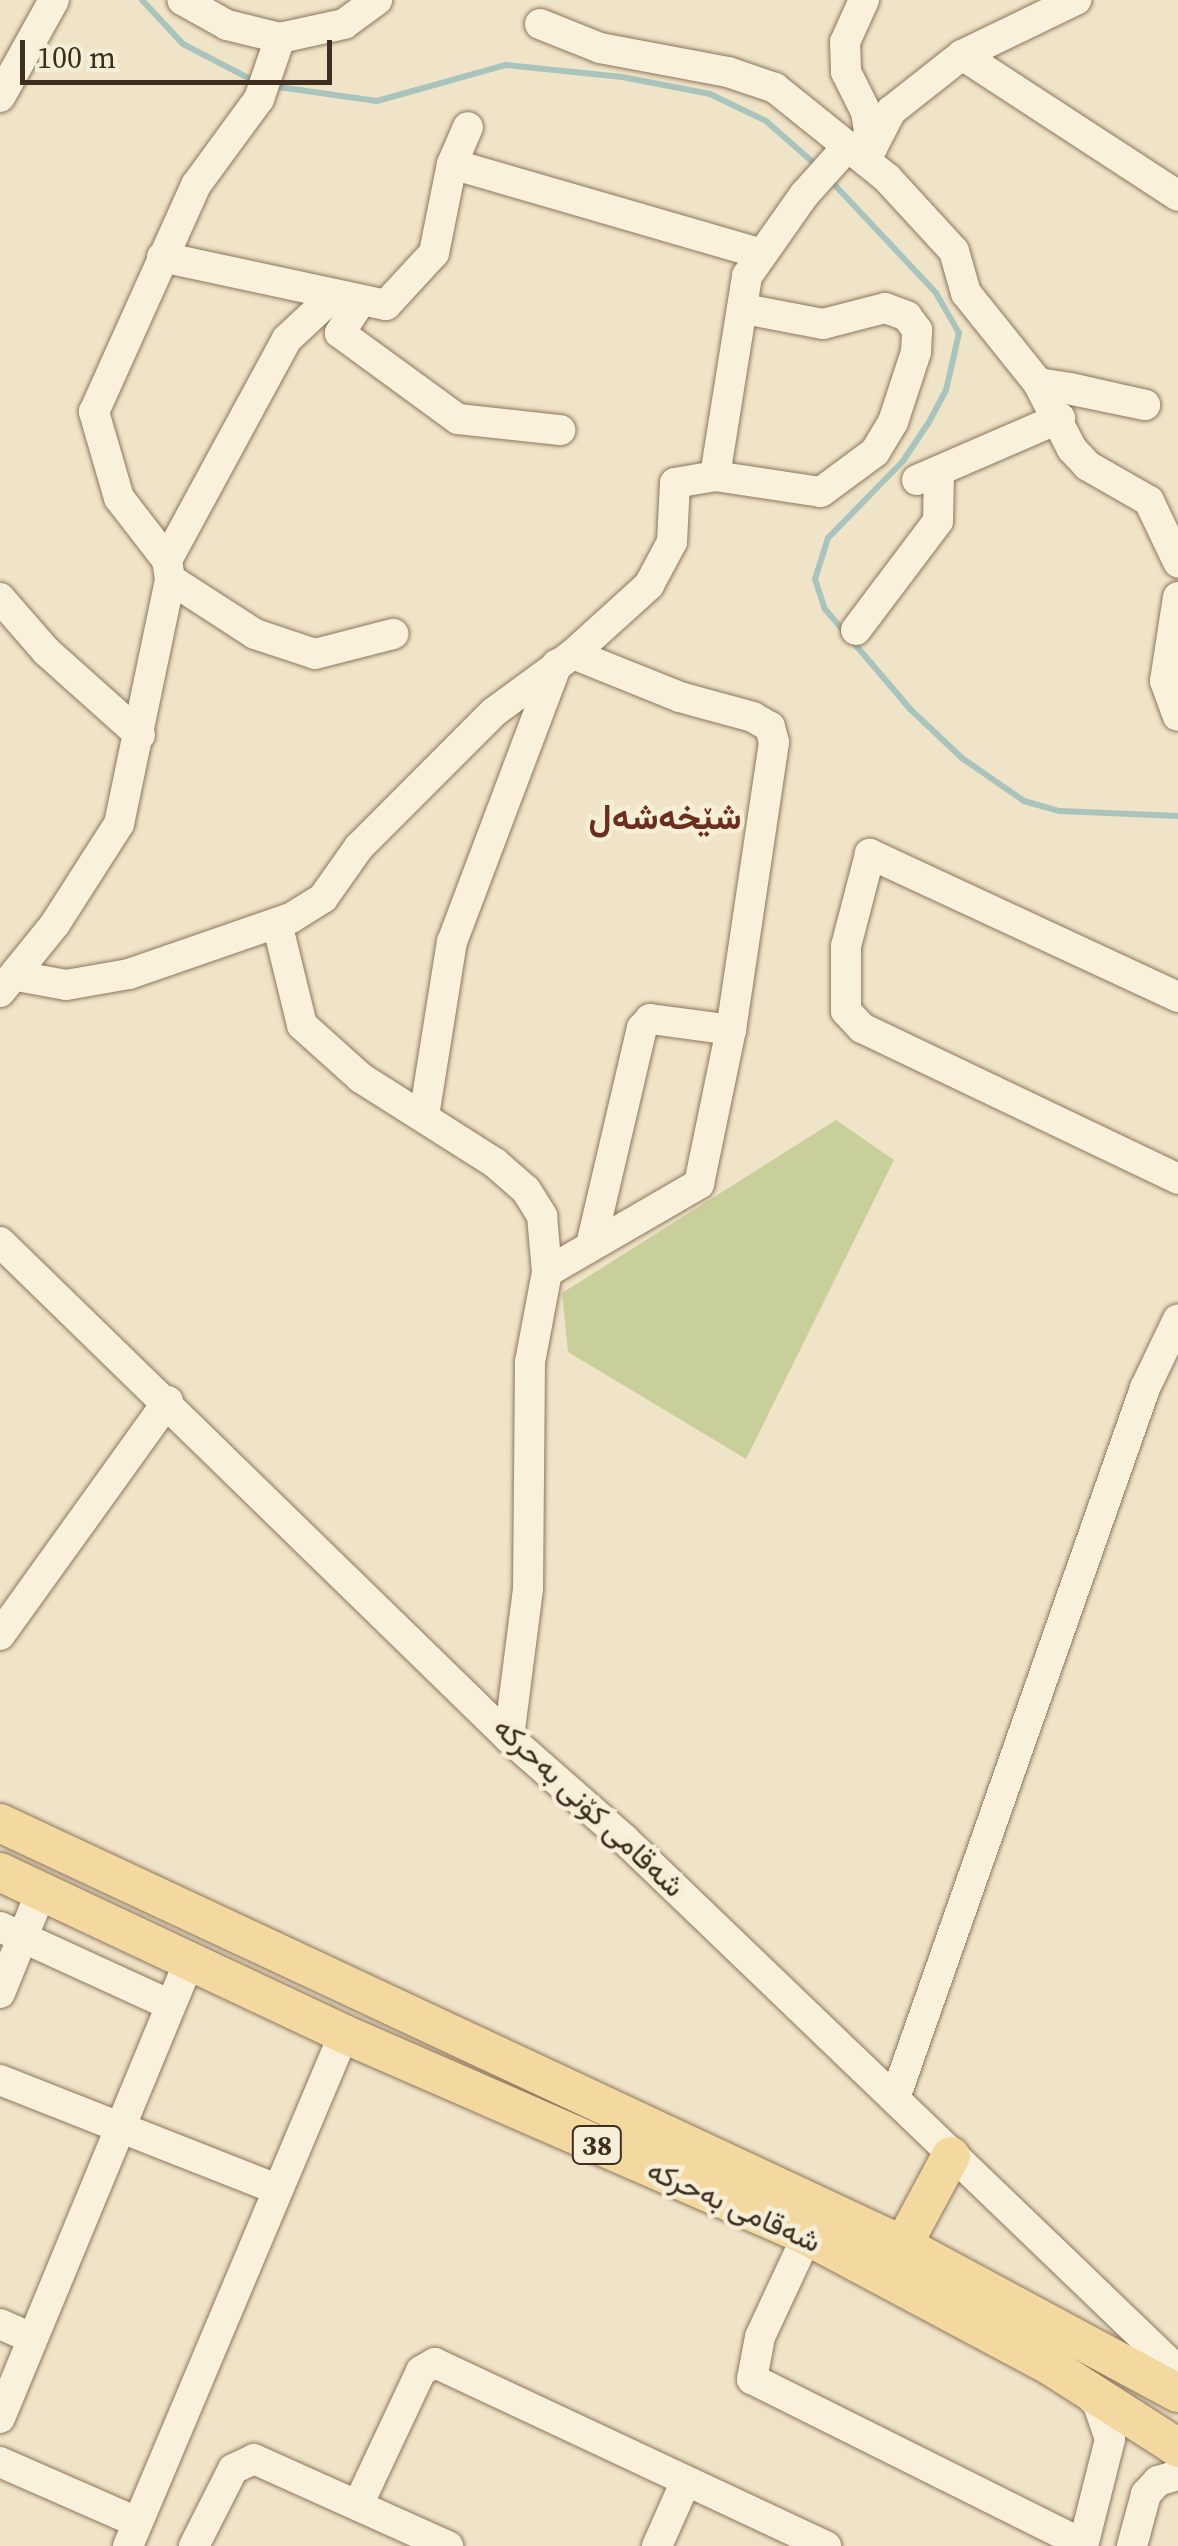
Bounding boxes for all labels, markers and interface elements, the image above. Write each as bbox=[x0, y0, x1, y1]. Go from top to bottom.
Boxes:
scale bar bbox=[25, 20, 338, 82]
text: 100 m bbox=[37, 37, 116, 78]
district label: شێخەشەل bbox=[589, 796, 741, 838]
street label: شەقامی کۆنی بەحرکە bbox=[486, 1709, 692, 1905]
road number: 38 bbox=[570, 2122, 624, 2168]
street label: شەقامی بەحرکە bbox=[642, 2152, 826, 2260]

